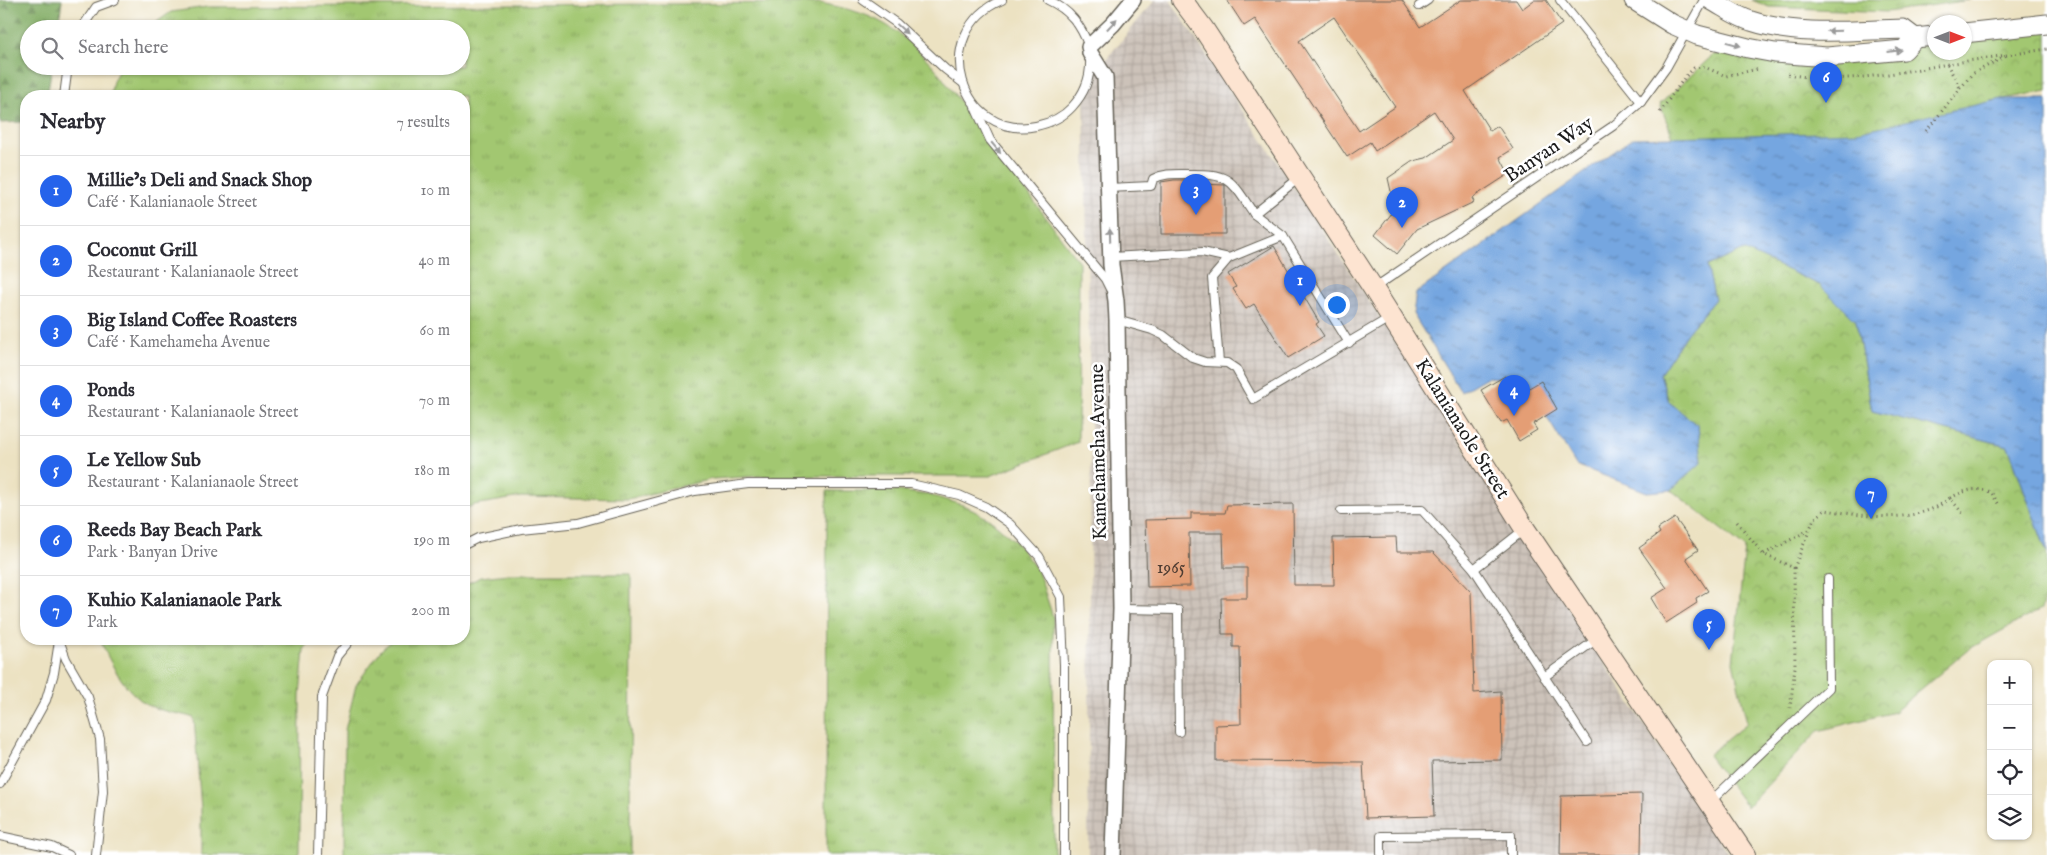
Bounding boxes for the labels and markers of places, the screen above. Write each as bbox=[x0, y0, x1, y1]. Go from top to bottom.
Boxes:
pin: 6 bbox=[1810, 62, 1842, 103]
pin: 3 bbox=[1180, 174, 1212, 215]
pin: 2 bbox=[1386, 187, 1418, 228]
pin: 1 bbox=[1284, 265, 1316, 306]
pin: 4 bbox=[1498, 375, 1530, 416]
pin: 7 bbox=[1855, 478, 1887, 519]
pin: 5 bbox=[1693, 609, 1725, 650]

